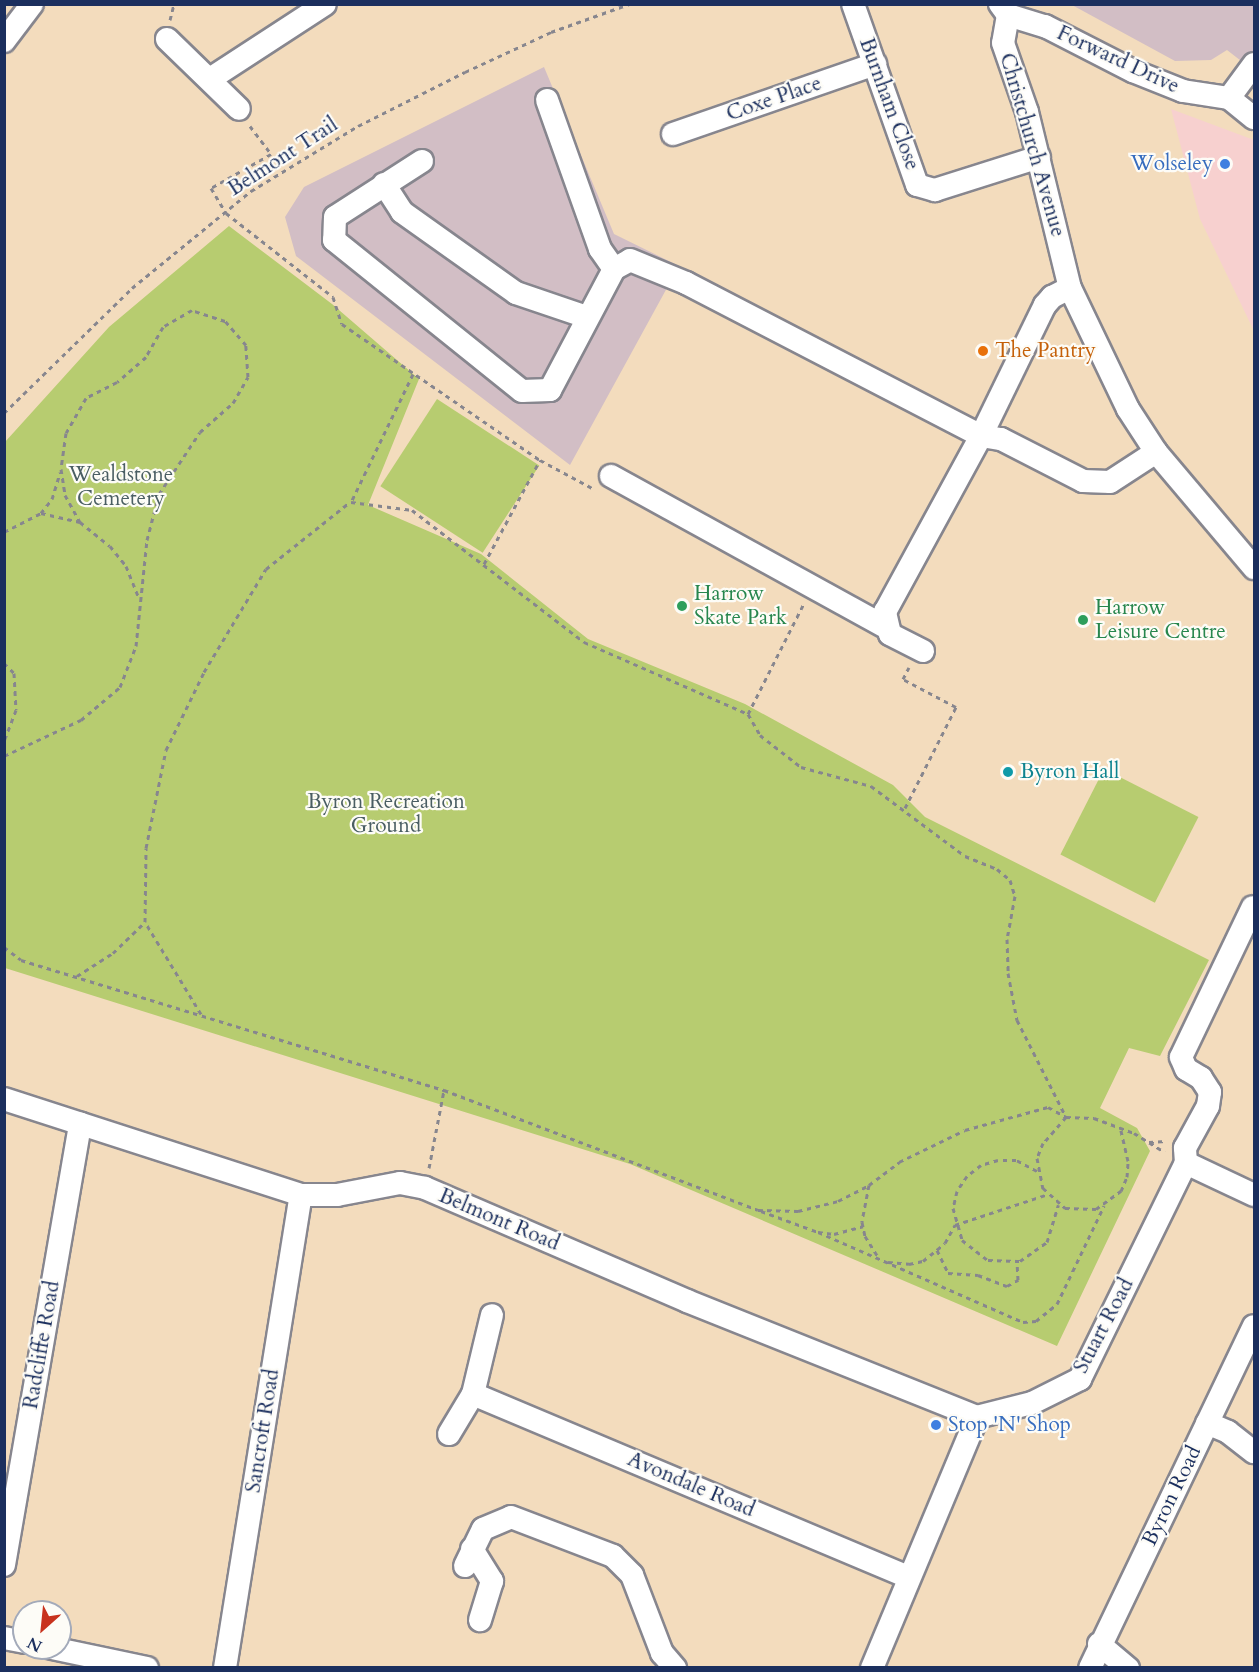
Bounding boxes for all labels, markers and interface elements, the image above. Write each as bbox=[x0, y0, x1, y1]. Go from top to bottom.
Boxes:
street label: Forward Drive bbox=[1053, 21, 1183, 99]
street label: Burnham Close bbox=[853, 35, 925, 173]
street label: Christchurch Avenue bbox=[994, 50, 1070, 240]
street label: Coxe Place bbox=[723, 71, 825, 127]
street label: Belmont Trail bbox=[223, 112, 343, 202]
place label: Wolseley bbox=[1131, 151, 1213, 177]
marker: Wolseley bbox=[1218, 157, 1232, 171]
place label: The Pantry bbox=[995, 338, 1096, 364]
marker: The Pantry bbox=[976, 344, 990, 358]
park label: Wealdstone Cemetery bbox=[69, 462, 173, 512]
place label: Harrow Skate Park bbox=[694, 581, 787, 631]
place label: Harrow Leisure Centre bbox=[1095, 595, 1226, 645]
marker: Harrow Skate Park bbox=[675, 599, 689, 613]
marker: Harrow Leisure Centre bbox=[1076, 613, 1090, 627]
place label: Byron Hall bbox=[1020, 759, 1119, 785]
marker: Byron Hall bbox=[1001, 765, 1015, 779]
park label: Byron Recreation Ground bbox=[307, 789, 465, 839]
street label: Belmont Road bbox=[435, 1183, 563, 1257]
street label: Stuart Road bbox=[1068, 1274, 1140, 1378]
street label: Radcliffe Road bbox=[18, 1279, 66, 1411]
street label: Sancroft Road bbox=[241, 1367, 285, 1495]
place label: Stop 'N' Shop bbox=[948, 1412, 1071, 1438]
marker: Stop 'N' Shop bbox=[929, 1418, 943, 1432]
street label: Byron Road bbox=[1137, 1442, 1207, 1550]
street label: Avondale Road bbox=[624, 1447, 758, 1523]
north arrow bbox=[12, 1600, 72, 1660]
text: N bbox=[24, 1631, 46, 1657]

